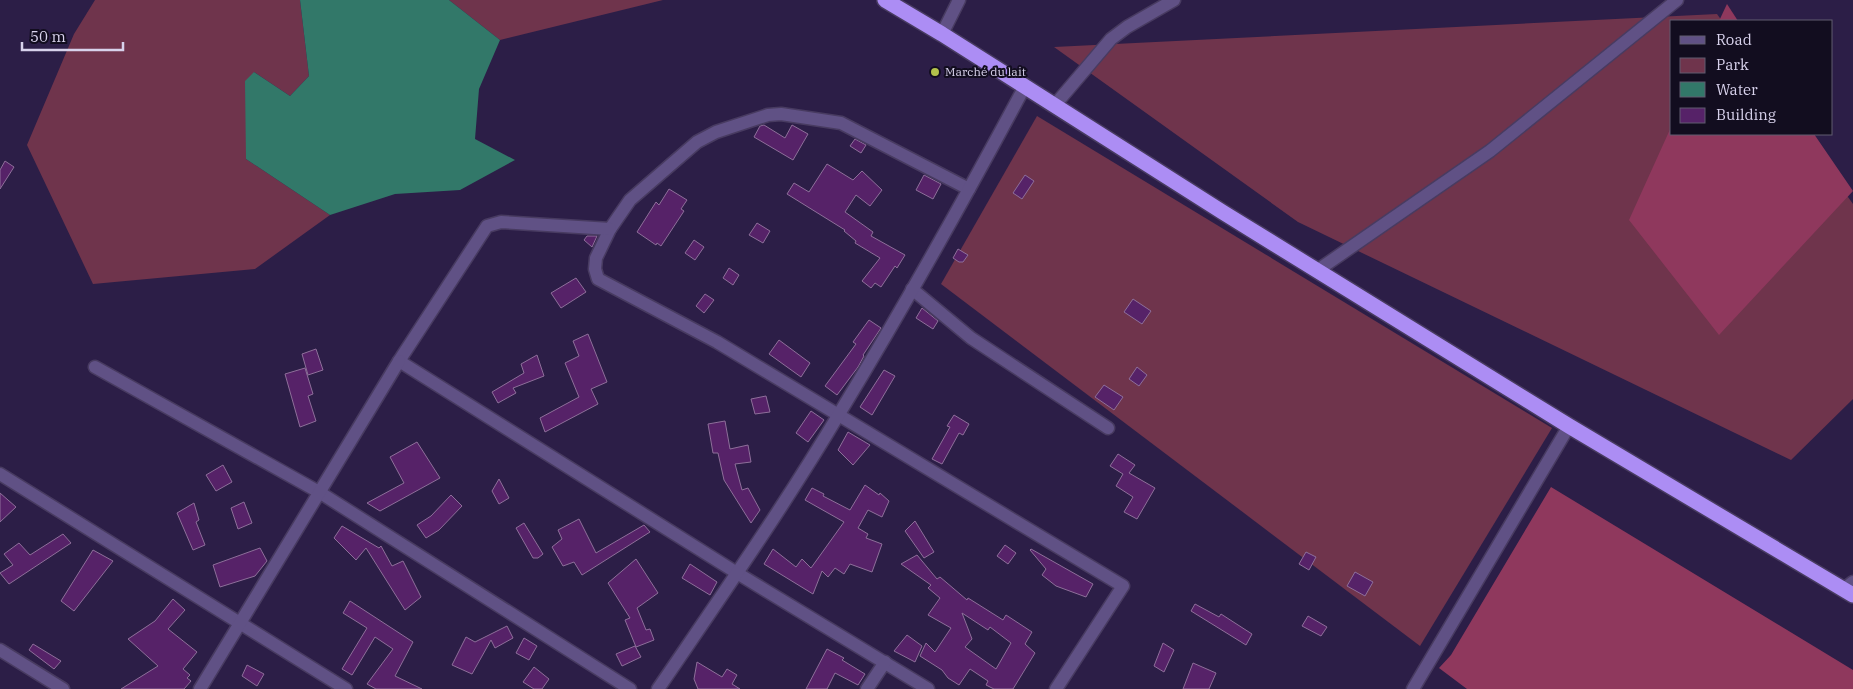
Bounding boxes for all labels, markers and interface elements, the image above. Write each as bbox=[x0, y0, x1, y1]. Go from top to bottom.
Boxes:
scale bar bbox=[22, 20, 124, 52]
legend bbox=[1670, 20, 1833, 135]
text: 50 m bbox=[30, 27, 66, 46]
text: Road bbox=[1716, 30, 1752, 49]
text: Park bbox=[1716, 55, 1749, 74]
place label: Marché du lait bbox=[945, 64, 1026, 79]
marker: Marché du lait bbox=[929, 66, 941, 78]
text: Water bbox=[1716, 80, 1758, 99]
text: Building bbox=[1716, 105, 1776, 124]

